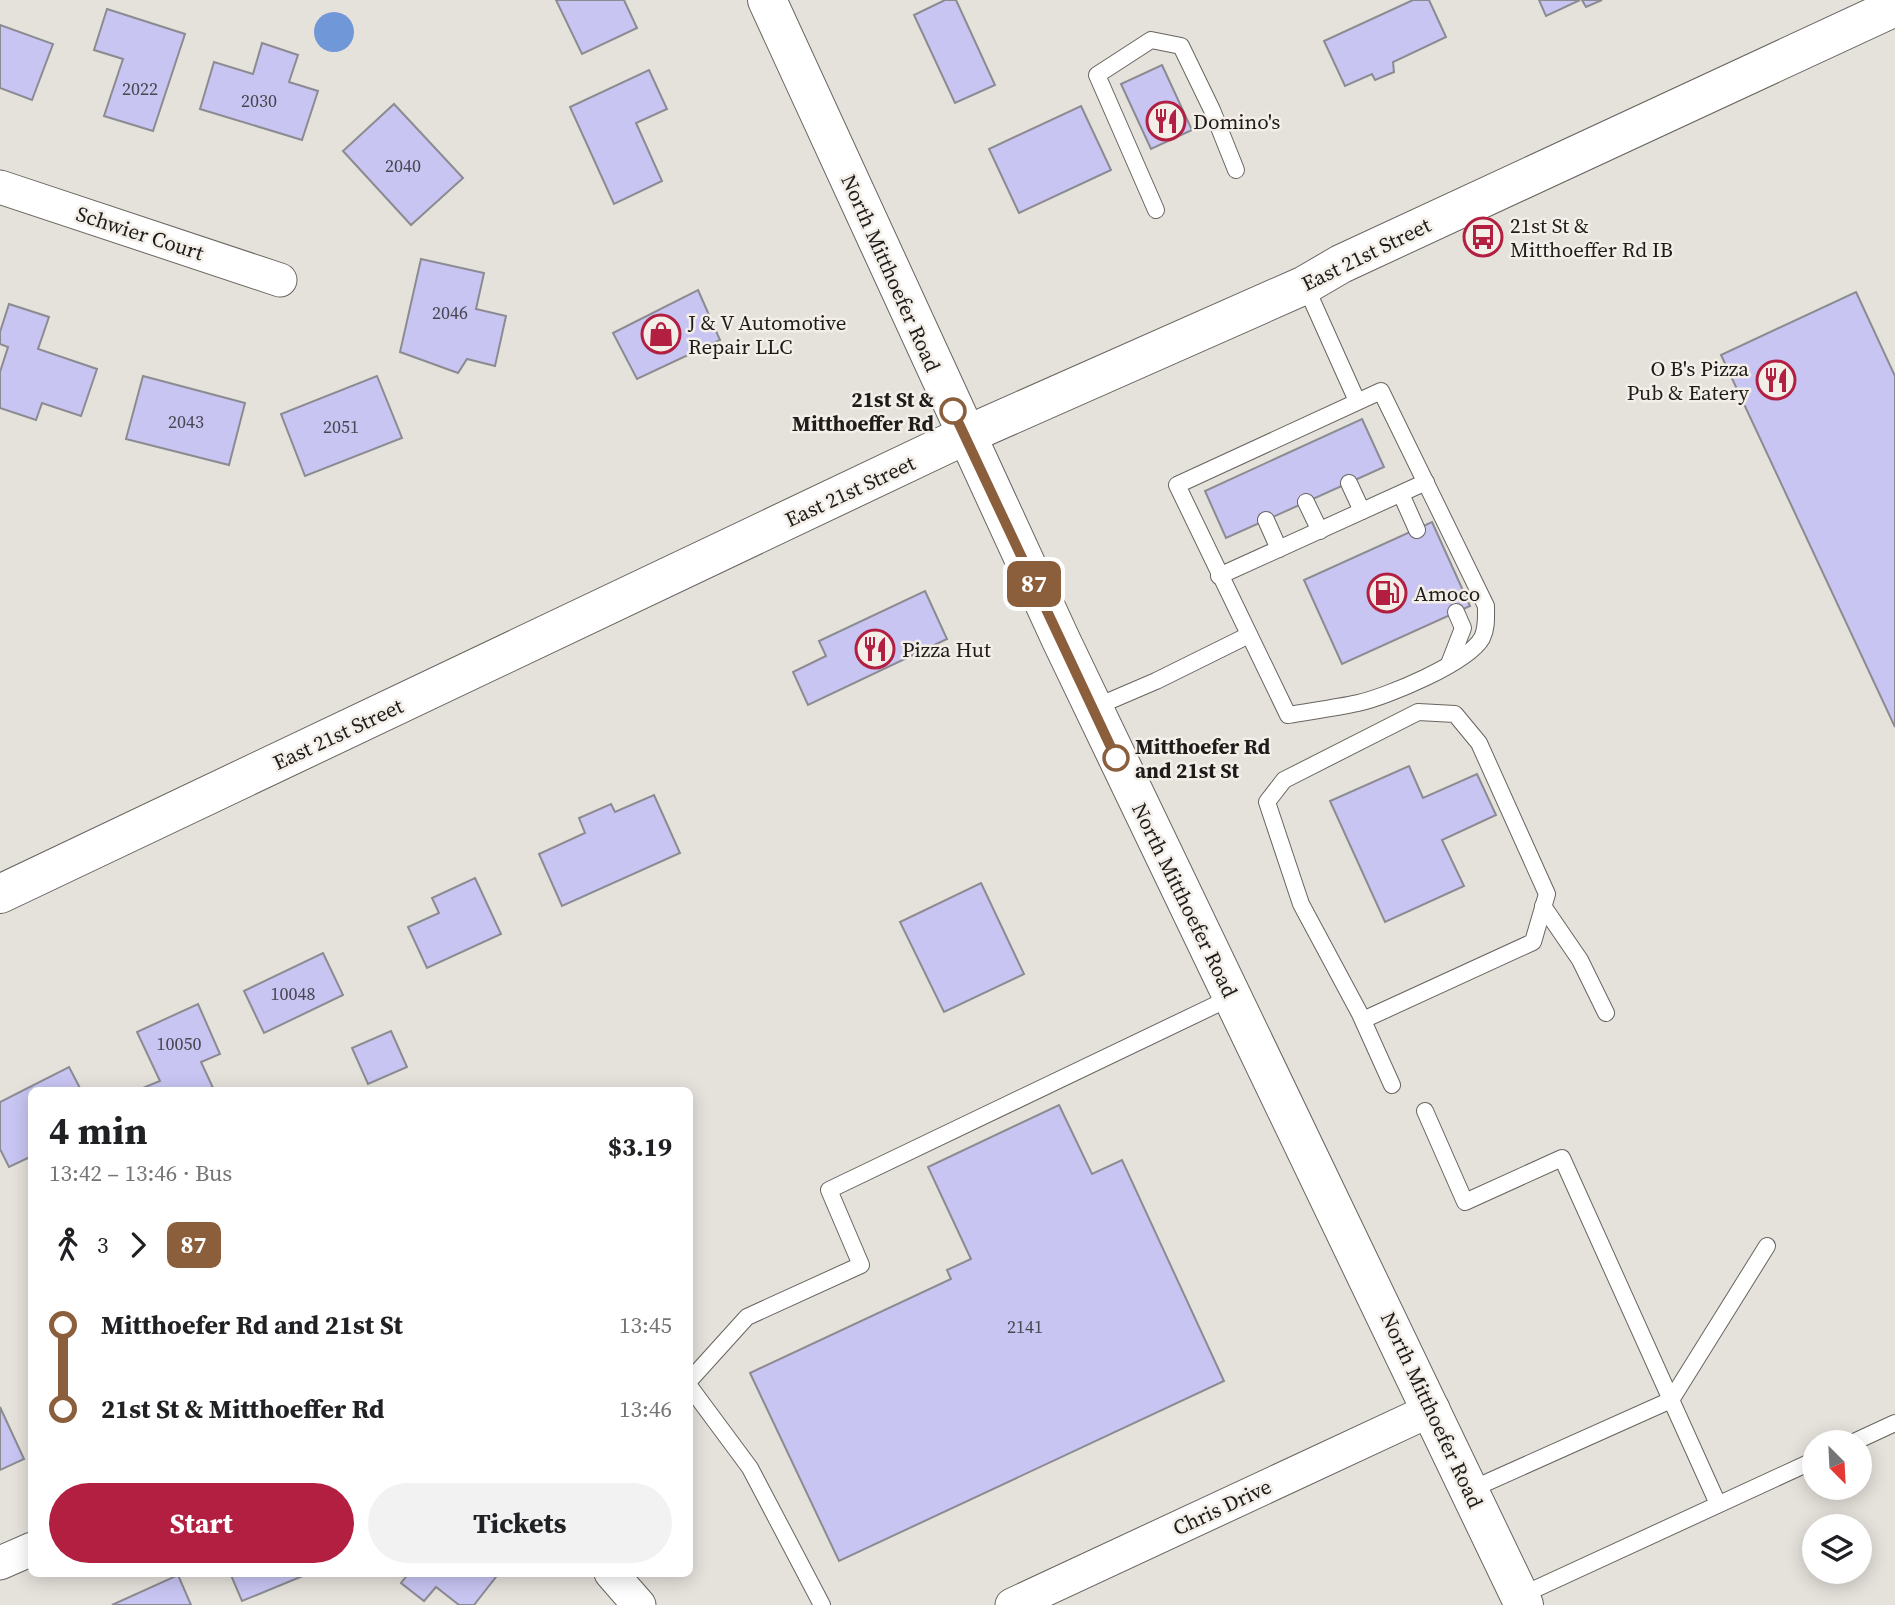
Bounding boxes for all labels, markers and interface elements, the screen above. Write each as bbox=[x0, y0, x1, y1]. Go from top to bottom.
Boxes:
house number: 2022 bbox=[122, 76, 158, 101]
house number: 2030 bbox=[241, 88, 277, 113]
restaurant icon: Domino's bbox=[1145, 100, 1187, 142]
place label: Domino's bbox=[1193, 107, 1280, 136]
house number: 2040 bbox=[385, 153, 421, 178]
street label: North Mitthoefer Road bbox=[834, 170, 948, 376]
street label: Schwier Court bbox=[73, 199, 208, 267]
street label: East 21st Street bbox=[1297, 210, 1436, 298]
place label: 21st St & Mitthoeffer Rd IB bbox=[1510, 211, 1673, 264]
bus stop icon: 21st St & Mitthoeffer Rd IB bbox=[1462, 216, 1504, 258]
house number: 2046 bbox=[432, 300, 468, 325]
place label: J & V Automotive Repair LLC bbox=[687, 308, 846, 361]
shop icon: J & V Automotive Repair LLC bbox=[640, 313, 682, 355]
place label: O B's Pizza Pub & Eatery bbox=[1627, 354, 1749, 407]
restaurant icon: O B's Pizza Pub & Eatery bbox=[1755, 359, 1797, 401]
place label: 21st St & Mitthoeffer Rd bbox=[792, 385, 935, 438]
marker: 21st St & Mitthoeffer Rd bbox=[940, 398, 966, 424]
house number: 2043 bbox=[168, 409, 204, 434]
house number: 2051 bbox=[323, 414, 359, 439]
street label: East 21st Street bbox=[780, 448, 920, 534]
line badge: 87 bbox=[1002, 561, 1066, 607]
text: 87 bbox=[1021, 567, 1047, 600]
fuel station icon: Amoco bbox=[1366, 572, 1408, 614]
place label: Amoco bbox=[1414, 579, 1480, 608]
restaurant icon: Pizza Hut bbox=[854, 628, 896, 670]
place label: Pizza Hut bbox=[902, 635, 991, 664]
street label: East 21st Street bbox=[268, 691, 408, 777]
place label: Mitthoefer Rd and 21st St bbox=[1135, 732, 1271, 785]
marker: Mitthoefer Rd and 21st St bbox=[1103, 745, 1129, 771]
street label: North Mitthoefer Road bbox=[1125, 798, 1245, 1002]
house number: 10048 bbox=[271, 981, 316, 1006]
house number: 10050 bbox=[157, 1031, 202, 1056]
text: 4 min bbox=[49, 1105, 148, 1157]
text: $3.19 bbox=[608, 1129, 672, 1165]
text: 13:42 – 13:46 · Bus bbox=[49, 1157, 232, 1189]
icon: walk bbox=[49, 1226, 87, 1264]
icon: forward bbox=[119, 1226, 157, 1264]
text: 87 bbox=[181, 1228, 207, 1261]
text: 3 bbox=[97, 1229, 109, 1261]
text: Mitthoefer Rd and 21st St bbox=[101, 1307, 403, 1343]
street label: North Mitthoefer Road bbox=[1374, 1307, 1490, 1513]
text: 13:45 bbox=[619, 1309, 672, 1341]
house number: 2141 bbox=[1007, 1314, 1043, 1339]
text: 21st St & Mitthoeffer Rd bbox=[101, 1391, 385, 1427]
text: 13:46 bbox=[619, 1393, 672, 1425]
north arrow bbox=[1802, 1430, 1872, 1500]
map controls bbox=[1802, 1430, 1872, 1584]
street label: Chris Drive bbox=[1168, 1472, 1276, 1542]
button: Start bbox=[49, 1483, 354, 1563]
button: Tickets bbox=[368, 1483, 672, 1563]
button: layers bbox=[1802, 1514, 1872, 1584]

